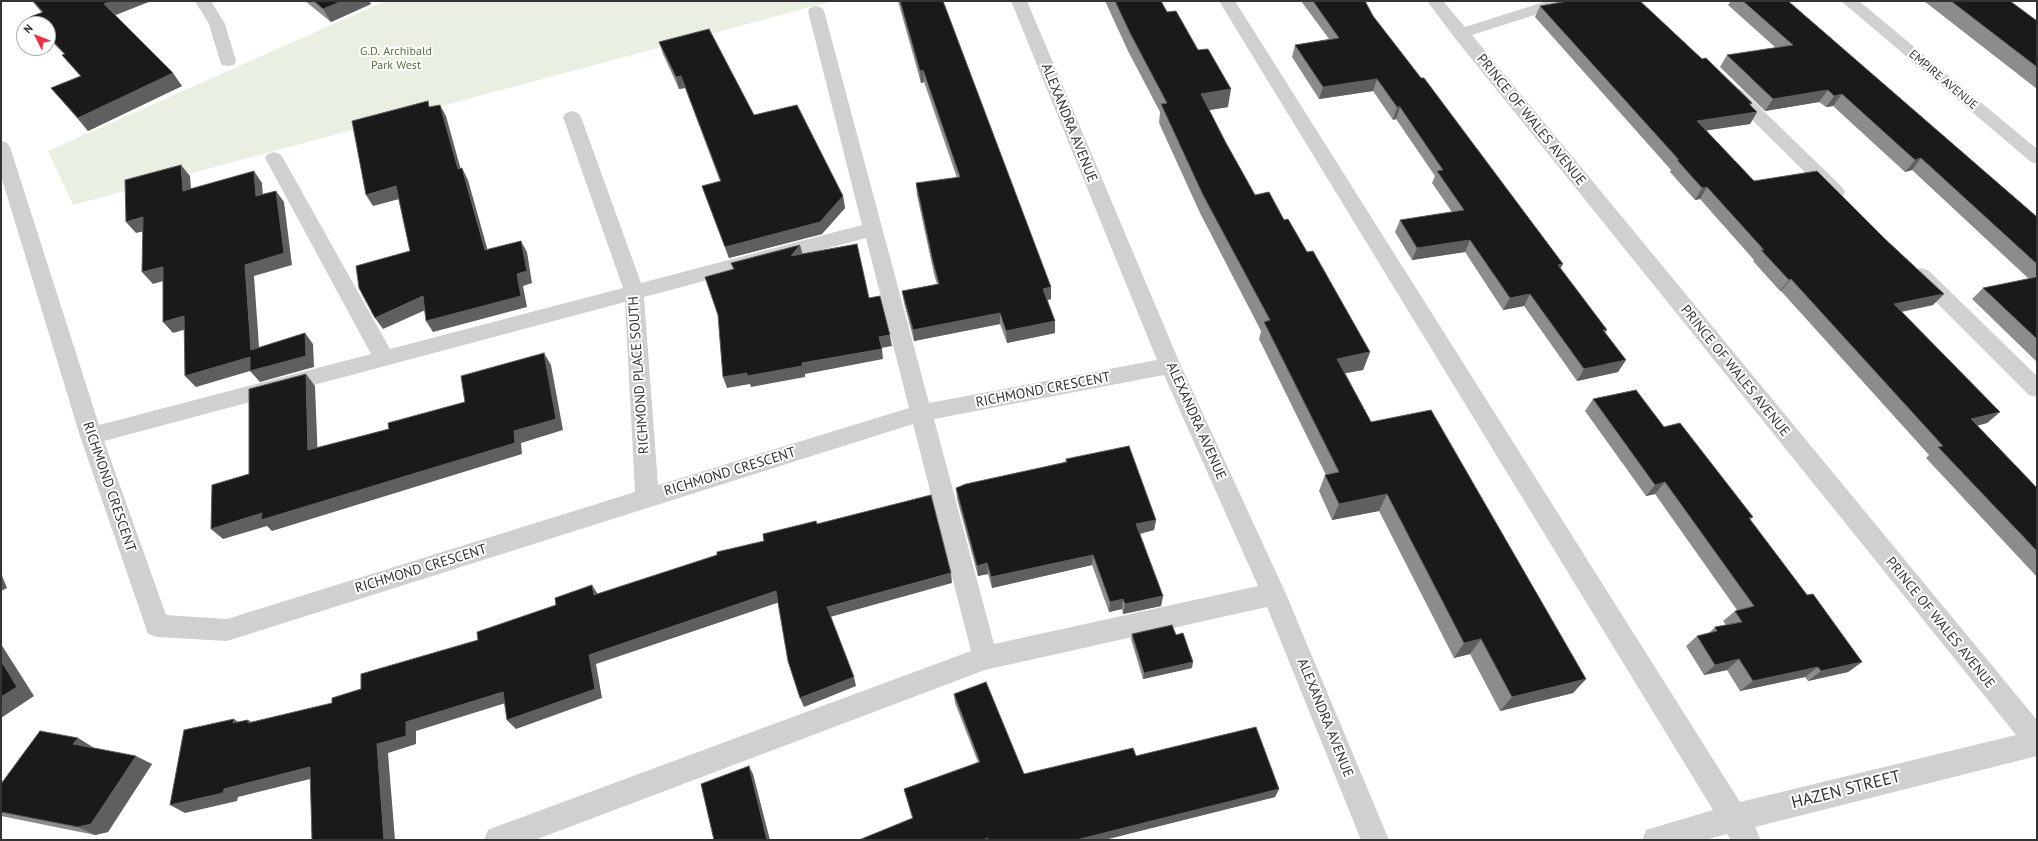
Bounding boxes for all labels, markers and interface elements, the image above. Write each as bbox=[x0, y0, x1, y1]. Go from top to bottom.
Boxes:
north arrow bbox=[16, 16, 56, 56]
text: N bbox=[20, 21, 36, 36]
park label: G.D. Archibald Park West bbox=[360, 45, 432, 73]
street label: EMPIRE AVENUE bbox=[1906, 47, 1980, 113]
street label: PRINCE OF WALES AVENUE bbox=[1473, 51, 1589, 189]
street label: ALEXANDRA AVENUE bbox=[1037, 61, 1101, 185]
street label: RICHMOND PLACE SOUTH bbox=[625, 295, 653, 455]
street label: PRINCE OF WALES AVENUE bbox=[1677, 302, 1793, 440]
street label: ALEXANDRA AVENUE bbox=[1163, 360, 1229, 482]
street label: RICHMOND CRESCENT bbox=[974, 369, 1112, 411]
street label: RICHMOND CRESCENT bbox=[79, 420, 139, 554]
street label: RICHMOND CRESCENT bbox=[662, 444, 798, 500]
street label: RICHMOND CRESCENT bbox=[353, 541, 489, 597]
street label: PRINCE OF WALES AVENUE bbox=[1882, 554, 1998, 692]
street label: ALEXANDRA AVENUE bbox=[1293, 656, 1357, 780]
street label: HAZEN STREET bbox=[1789, 767, 1903, 813]

